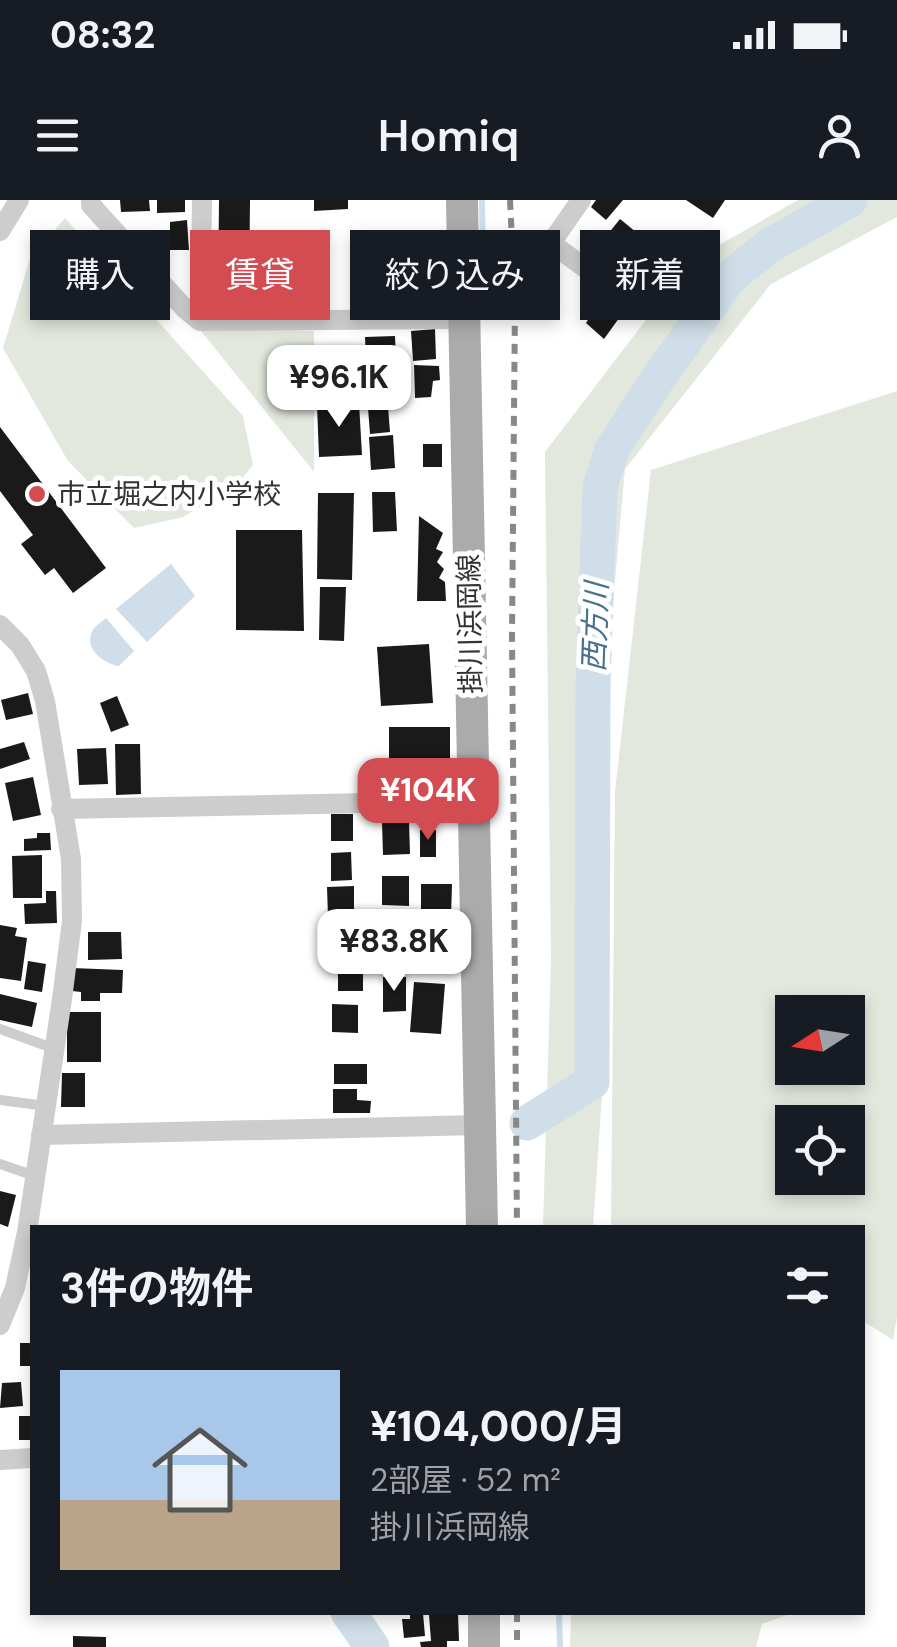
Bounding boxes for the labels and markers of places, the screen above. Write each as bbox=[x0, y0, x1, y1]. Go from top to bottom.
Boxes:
pin: ¥96.1K bbox=[258, 345, 420, 430]
place label: 市立堀之内小学校 bbox=[57, 476, 281, 513]
marker: 市立堀之内小学校 bbox=[26, 483, 48, 505]
pin: ¥104K bbox=[358, 758, 498, 843]
pin: ¥83.8K bbox=[313, 909, 475, 994]

